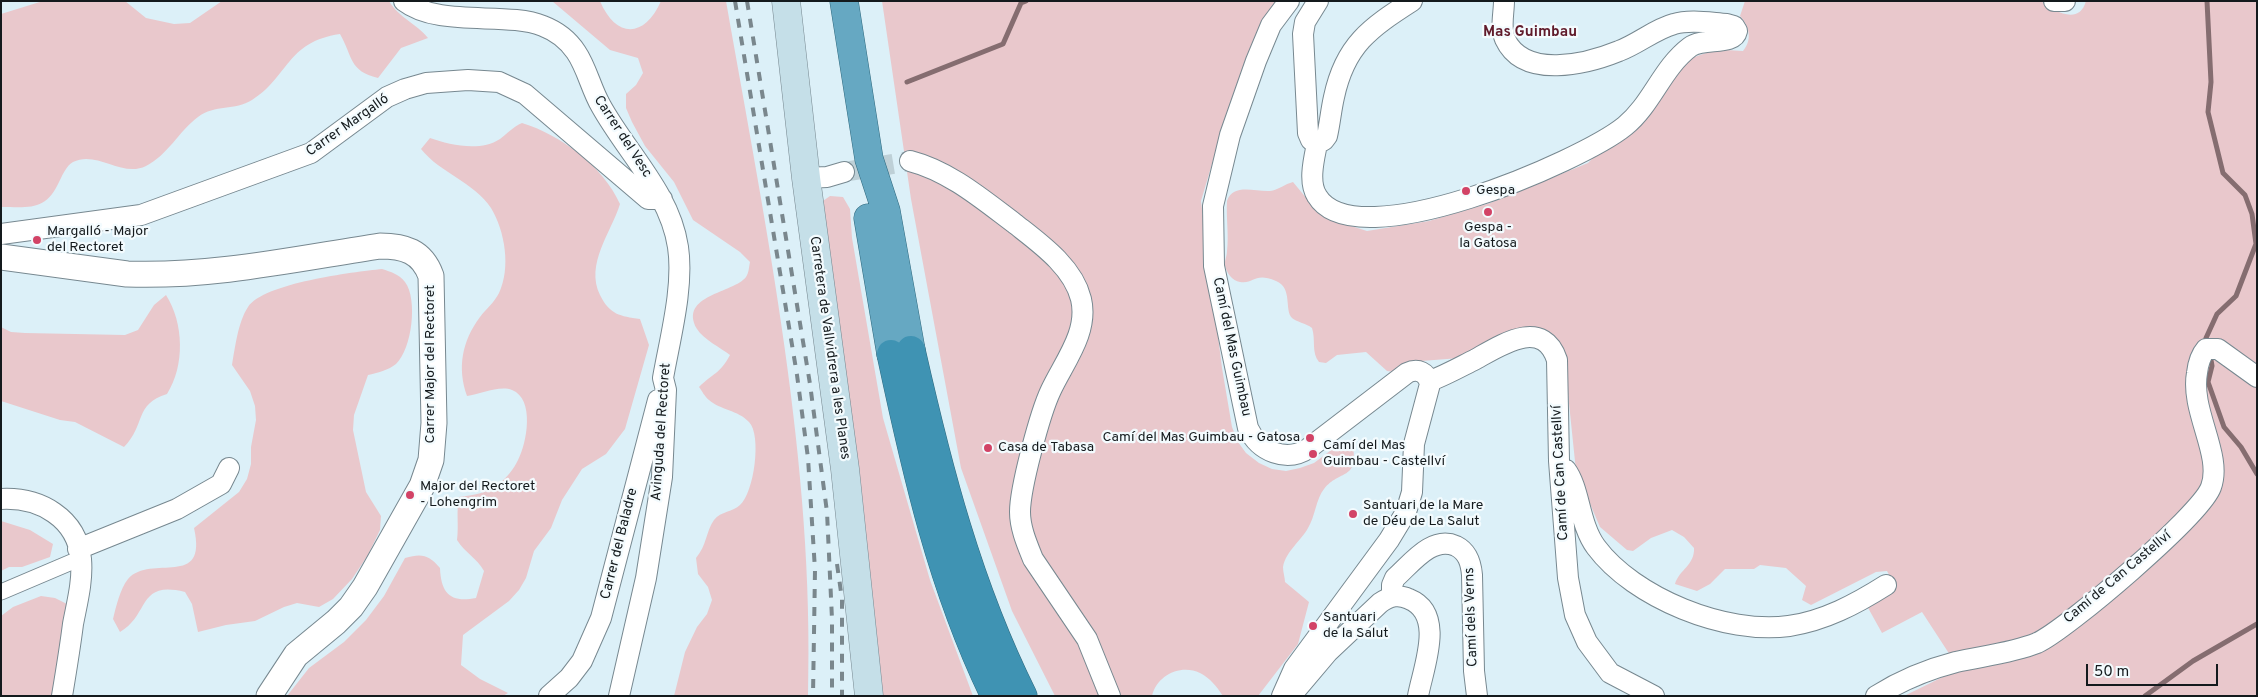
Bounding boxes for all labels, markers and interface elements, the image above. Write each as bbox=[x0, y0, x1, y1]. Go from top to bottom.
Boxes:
district label: Mas Guimbau bbox=[1483, 24, 1577, 42]
street label: Carrer Margalló bbox=[303, 91, 393, 161]
street label: Carrer del Vesc bbox=[589, 93, 655, 181]
place label: Gespa bbox=[1476, 183, 1515, 199]
marker: Gespa bbox=[1460, 185, 1472, 197]
marker: Gespa - la Gatosa bbox=[1482, 206, 1494, 218]
place label: Gespa - la Gatosa bbox=[1459, 220, 1517, 252]
place label: Margalló - Major del Rectoret bbox=[47, 224, 148, 256]
marker: Margalló - Major del Rectoret bbox=[31, 234, 43, 246]
street label: Carretera de Vallvidrera a les Planes bbox=[805, 235, 853, 461]
street label: Camí del Mas Guimbau bbox=[1208, 276, 1254, 418]
street label: Carrer Major del Rectoret bbox=[423, 285, 439, 443]
street label: Avinguda del Rectoret bbox=[649, 362, 675, 502]
street label: Camí de Can Castellví bbox=[1549, 405, 1573, 541]
place label: Camí del Mas Guimbau - Gatosa bbox=[1102, 430, 1300, 446]
marker: Camí del Mas Guimbau - Gatosa bbox=[1304, 432, 1316, 444]
place label: Camí del Mas Guimbau - Castellví bbox=[1323, 438, 1445, 471]
place label: Casa de Tabasa bbox=[998, 440, 1094, 456]
marker: Casa de Tabasa bbox=[982, 442, 994, 454]
marker: Camí del Mas Guimbau - Castellví bbox=[1307, 448, 1319, 460]
place label: Major del Rectoret - Lohengrim bbox=[420, 479, 535, 512]
street label: Carrer del Baladre bbox=[598, 487, 642, 601]
marker: Major del Rectoret - Lohengrim bbox=[404, 489, 416, 501]
place label: Santuari de la Mare de Déu de La Salut bbox=[1363, 498, 1483, 530]
marker: Santuari de la Mare de Déu de La Salut bbox=[1347, 508, 1359, 520]
street label: Camí de Can Castellví bbox=[2061, 528, 2175, 628]
street label: Camí dels Verns bbox=[1462, 567, 1482, 667]
place label: Santuari de la Salut bbox=[1323, 610, 1389, 642]
marker: Santuari de la Salut bbox=[1307, 620, 1319, 632]
scale bar bbox=[2088, 654, 2220, 686]
text: 50 m bbox=[2094, 663, 2129, 682]

